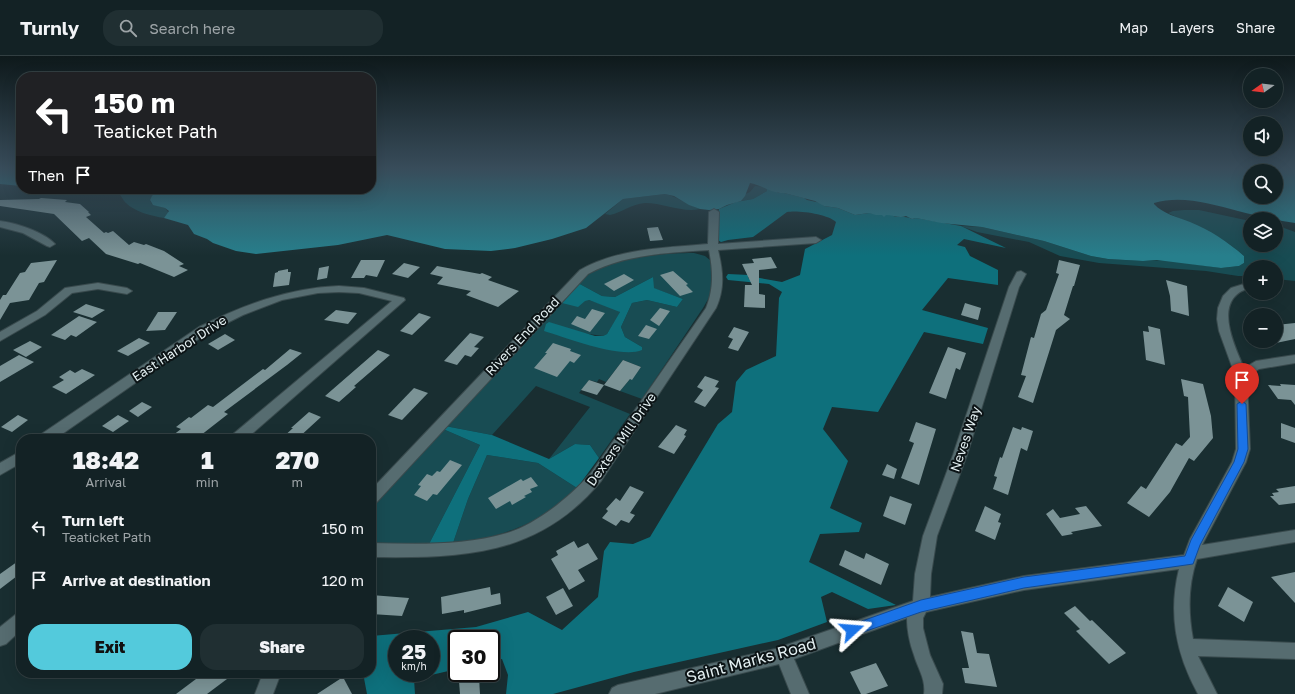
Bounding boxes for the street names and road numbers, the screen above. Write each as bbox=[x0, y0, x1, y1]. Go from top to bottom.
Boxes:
street label: Rivers End Road bbox=[482, 294, 562, 378]
street label: East Harbor Drive bbox=[129, 312, 229, 384]
street label: Dexters Mill Drive bbox=[583, 389, 659, 489]
street label: Neves Way bbox=[946, 403, 984, 474]
street label: Saint Marks Road bbox=[684, 633, 818, 687]

